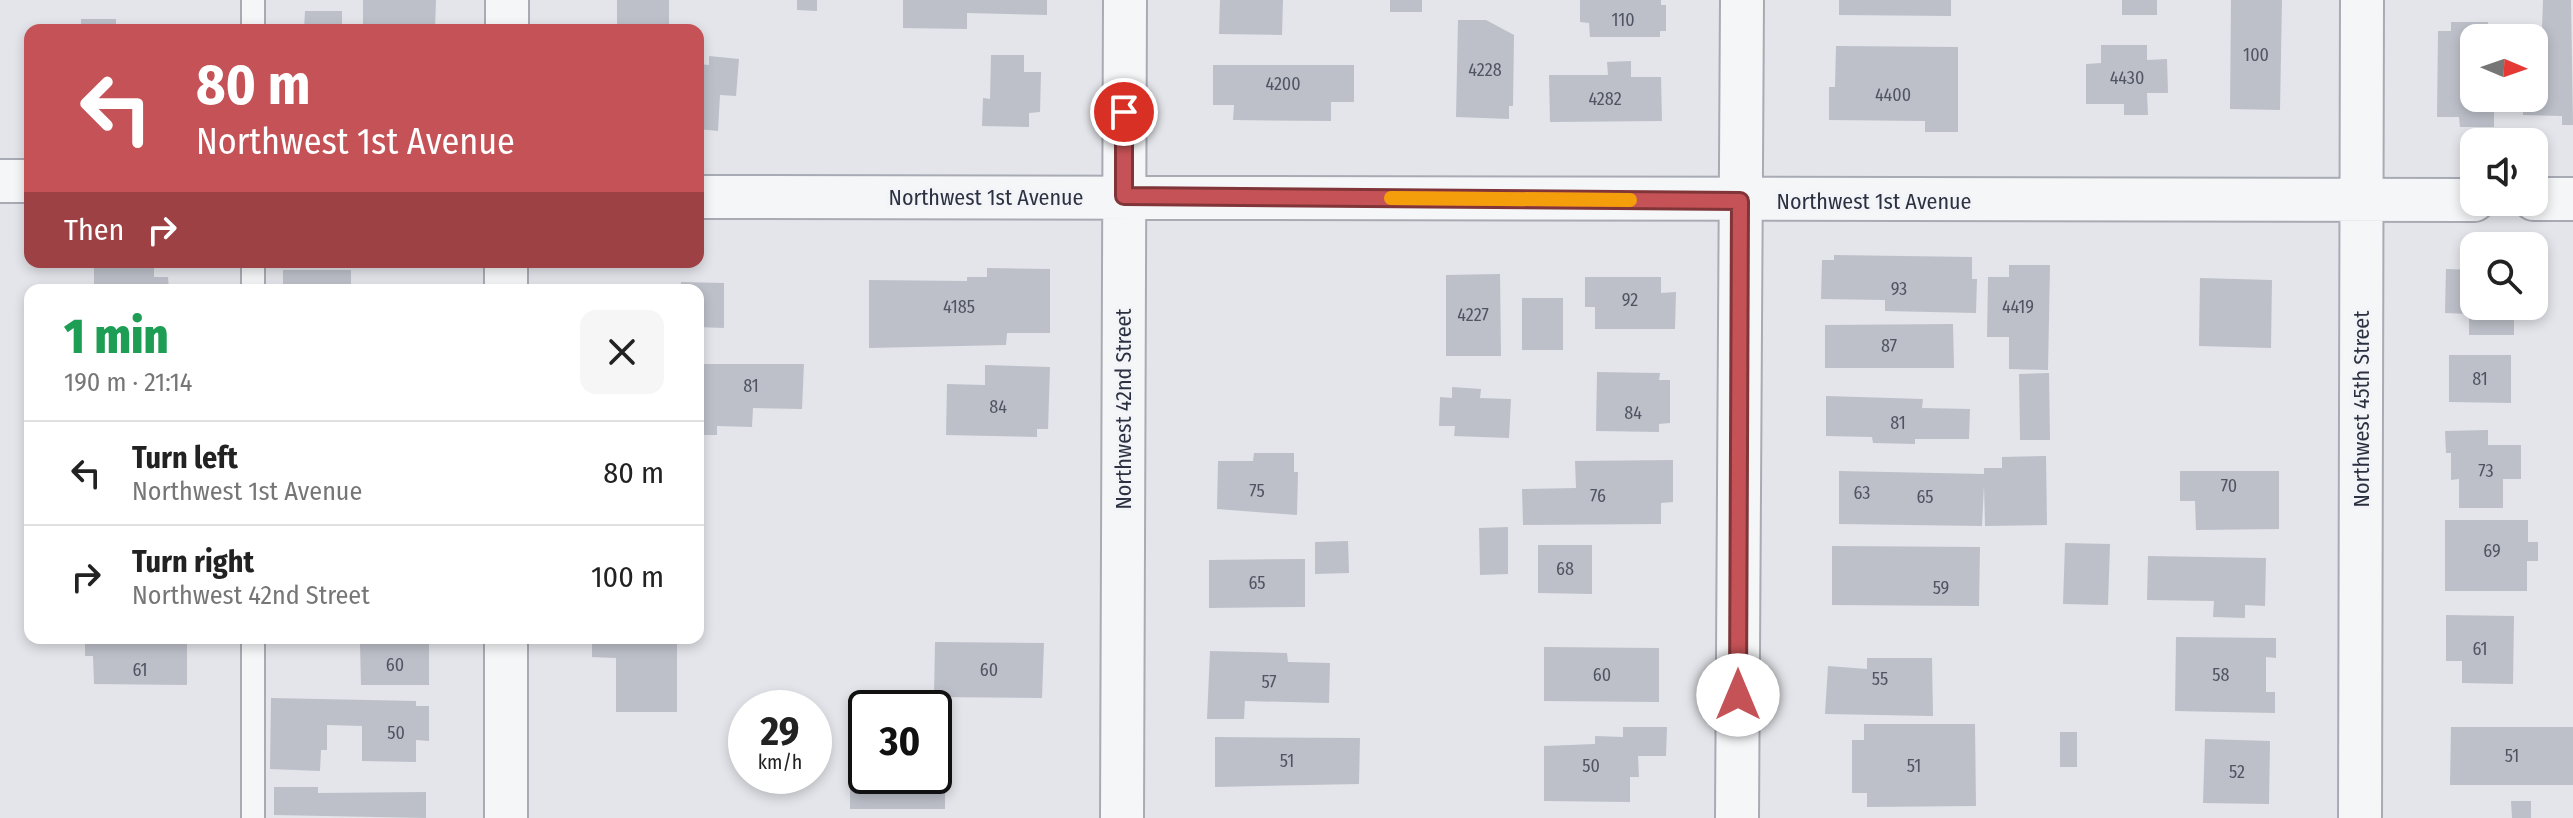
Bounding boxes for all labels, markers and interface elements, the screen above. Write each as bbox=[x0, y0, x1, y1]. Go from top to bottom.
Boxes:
house number: 110 bbox=[1611, 9, 1635, 31]
north arrow bbox=[2460, 24, 2548, 112]
map controls bbox=[2460, 24, 2548, 320]
house number: 100 bbox=[2243, 44, 2269, 66]
text: 80 m bbox=[196, 52, 311, 119]
icon: left bbox=[64, 56, 168, 160]
house number: 4228 bbox=[1468, 59, 1502, 81]
house number: 4430 bbox=[2110, 67, 2144, 89]
house number: 4200 bbox=[1265, 73, 1301, 95]
pin bbox=[1090, 78, 1158, 146]
house number: 4400 bbox=[1875, 84, 1911, 106]
house number: 4282 bbox=[1588, 88, 1622, 110]
icon: arrive bbox=[1102, 90, 1146, 134]
text: Northwest 1st Avenue bbox=[196, 120, 515, 164]
button: sound bbox=[2460, 128, 2548, 216]
street label: Northwest 1st Avenue bbox=[889, 184, 1083, 211]
street label: Northwest 1st Avenue bbox=[1777, 188, 1971, 215]
icon: right bbox=[140, 208, 184, 252]
text: Then bbox=[64, 212, 124, 248]
button: search bbox=[2460, 232, 2548, 320]
house number: 93 bbox=[1891, 278, 1907, 300]
house number: 92 bbox=[1622, 289, 1638, 311]
house number: 4185 bbox=[943, 296, 975, 318]
house number: 4419 bbox=[2002, 296, 2034, 318]
house number: 4227 bbox=[1457, 304, 1489, 326]
text: 1 min bbox=[64, 308, 168, 366]
street label: Northwest 42nd Street bbox=[1110, 308, 1137, 510]
button: close bbox=[580, 310, 664, 394]
street label: Northwest 45th Street bbox=[2348, 310, 2375, 507]
house number: 87 bbox=[1881, 335, 1897, 357]
text: 190 m · 21:14 bbox=[64, 367, 192, 398]
house number: 81 bbox=[2472, 368, 2488, 390]
house number: 81 bbox=[743, 375, 759, 397]
house number: 84 bbox=[989, 396, 1007, 418]
house number: 84 bbox=[1624, 402, 1642, 424]
house number: 81 bbox=[1890, 412, 1906, 434]
text: Turn left bbox=[132, 440, 238, 476]
icon: left bbox=[64, 451, 108, 495]
text: 80 m bbox=[603, 455, 664, 491]
house number: 73 bbox=[2478, 460, 2494, 482]
house number: 70 bbox=[2221, 475, 2237, 497]
text: Northwest 1st Avenue bbox=[132, 476, 362, 507]
house number: 75 bbox=[1249, 480, 1265, 502]
house number: 63 bbox=[1854, 482, 1870, 504]
house number: 76 bbox=[1590, 485, 1606, 507]
house number: 65 bbox=[1916, 486, 1934, 508]
house number: 69 bbox=[2483, 540, 2501, 562]
text: Turn right bbox=[132, 544, 254, 580]
icon: right bbox=[64, 555, 108, 599]
house number: 68 bbox=[1556, 558, 1574, 580]
text: 100 m bbox=[591, 559, 664, 595]
house number: 65 bbox=[1248, 572, 1266, 594]
house number: 59 bbox=[1933, 577, 1949, 599]
text: Northwest 42nd Street bbox=[132, 580, 370, 611]
house number: 61 bbox=[2472, 638, 2488, 660]
position arrow bbox=[1696, 653, 1780, 737]
house number: 60 bbox=[386, 654, 404, 676]
house number: 61 bbox=[132, 659, 148, 681]
house number: 60 bbox=[980, 659, 998, 681]
house number: 60 bbox=[1593, 664, 1611, 686]
house number: 58 bbox=[2212, 664, 2230, 686]
house number: 55 bbox=[1872, 668, 1888, 690]
house number: 57 bbox=[1261, 671, 1277, 693]
speed limit sign: 30 bbox=[848, 690, 952, 794]
text: 29 bbox=[760, 708, 799, 756]
house number: 50 bbox=[387, 722, 405, 744]
house number: 51 bbox=[2505, 745, 2519, 767]
text: km/h bbox=[758, 750, 802, 774]
house number: 51 bbox=[1280, 750, 1294, 772]
house number: 50 bbox=[1582, 755, 1600, 777]
house number: 51 bbox=[1907, 755, 1921, 777]
house number: 52 bbox=[2229, 761, 2245, 783]

